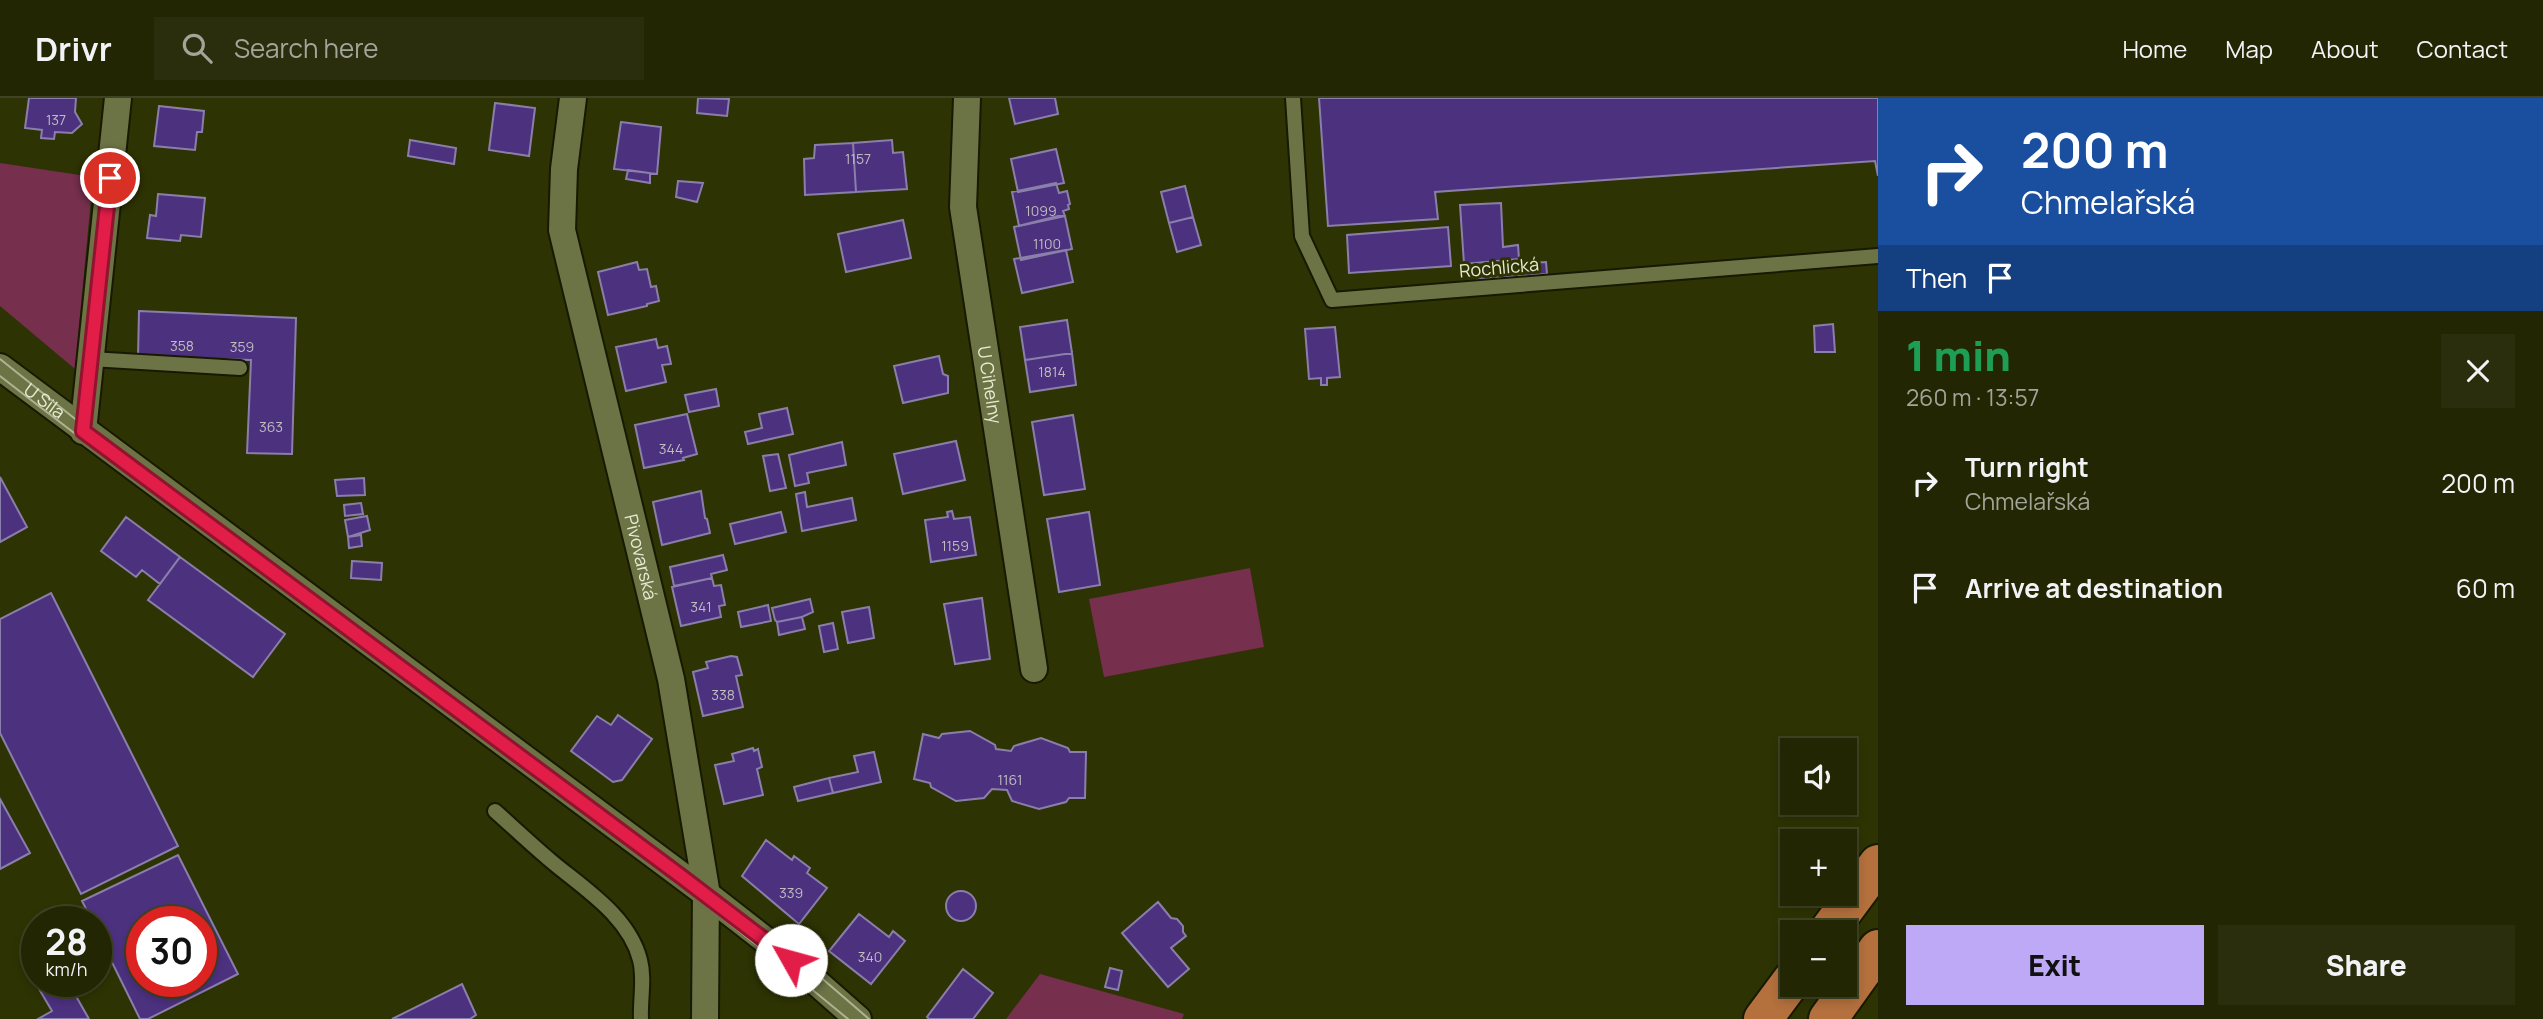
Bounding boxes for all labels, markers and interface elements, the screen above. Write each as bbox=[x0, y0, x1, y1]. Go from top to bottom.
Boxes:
search box bbox=[154, 17, 644, 80]
text: Drivr bbox=[35, 26, 112, 71]
icon: search bbox=[178, 29, 216, 67]
text: Search here bbox=[234, 30, 378, 66]
text: Home bbox=[2122, 32, 2187, 65]
text: Map bbox=[2225, 32, 2273, 65]
text: About bbox=[2311, 32, 2379, 65]
text: Contact bbox=[2417, 32, 2508, 65]
house number: 137 bbox=[46, 110, 66, 129]
text: 200 m bbox=[2021, 116, 2169, 183]
icon: right bbox=[1906, 126, 1997, 217]
pin bbox=[80, 148, 140, 208]
house number: 1157 bbox=[845, 149, 871, 168]
icon: arrive bbox=[91, 159, 129, 197]
text: Chmelařská bbox=[2021, 180, 2195, 224]
house number: 1099 bbox=[1025, 201, 1057, 220]
house number: 1100 bbox=[1033, 234, 1061, 253]
street label: Rochlická bbox=[1458, 252, 1540, 282]
icon: arrive bbox=[1981, 259, 2019, 297]
text: Then bbox=[1906, 260, 1967, 296]
text: 1 min bbox=[1906, 326, 2011, 384]
button: close bbox=[2441, 334, 2515, 408]
house number: 358 bbox=[170, 336, 194, 355]
house number: 359 bbox=[230, 337, 254, 356]
street label: U Cihelny bbox=[972, 344, 1008, 426]
house number: 1814 bbox=[1038, 362, 1066, 381]
street label: U Sila bbox=[19, 377, 70, 424]
text: 260 m · 13:57 bbox=[1906, 381, 2039, 413]
house number: 363 bbox=[259, 417, 283, 436]
house number: 344 bbox=[659, 439, 683, 458]
text: Turn right bbox=[1965, 449, 2089, 485]
icon: right bbox=[1906, 464, 1944, 502]
text: 200 m bbox=[2441, 465, 2515, 501]
text: Chmelařská bbox=[1965, 485, 2090, 517]
street label: Pivovarská bbox=[619, 512, 663, 602]
house number: 1159 bbox=[941, 536, 969, 555]
icon: arrive bbox=[1906, 569, 1944, 607]
text: Arrive at destination bbox=[1965, 570, 2223, 606]
text: 60 m bbox=[2456, 570, 2515, 606]
house number: 341 bbox=[690, 597, 712, 616]
house number: 338 bbox=[711, 685, 735, 704]
map controls bbox=[1780, 738, 1857, 997]
button: sound bbox=[1780, 738, 1857, 815]
house number: 1161 bbox=[998, 770, 1022, 789]
button: + bbox=[1780, 829, 1857, 906]
house number: 339 bbox=[779, 883, 803, 902]
speed limit sign: 30 bbox=[126, 906, 217, 997]
text: 28 bbox=[45, 918, 88, 966]
button: − bbox=[1780, 920, 1857, 997]
position arrow bbox=[754, 923, 828, 997]
button: Exit bbox=[1906, 925, 2204, 1005]
button: Share bbox=[2218, 925, 2515, 1005]
house number: 340 bbox=[858, 947, 882, 966]
text: km/h bbox=[46, 957, 87, 981]

